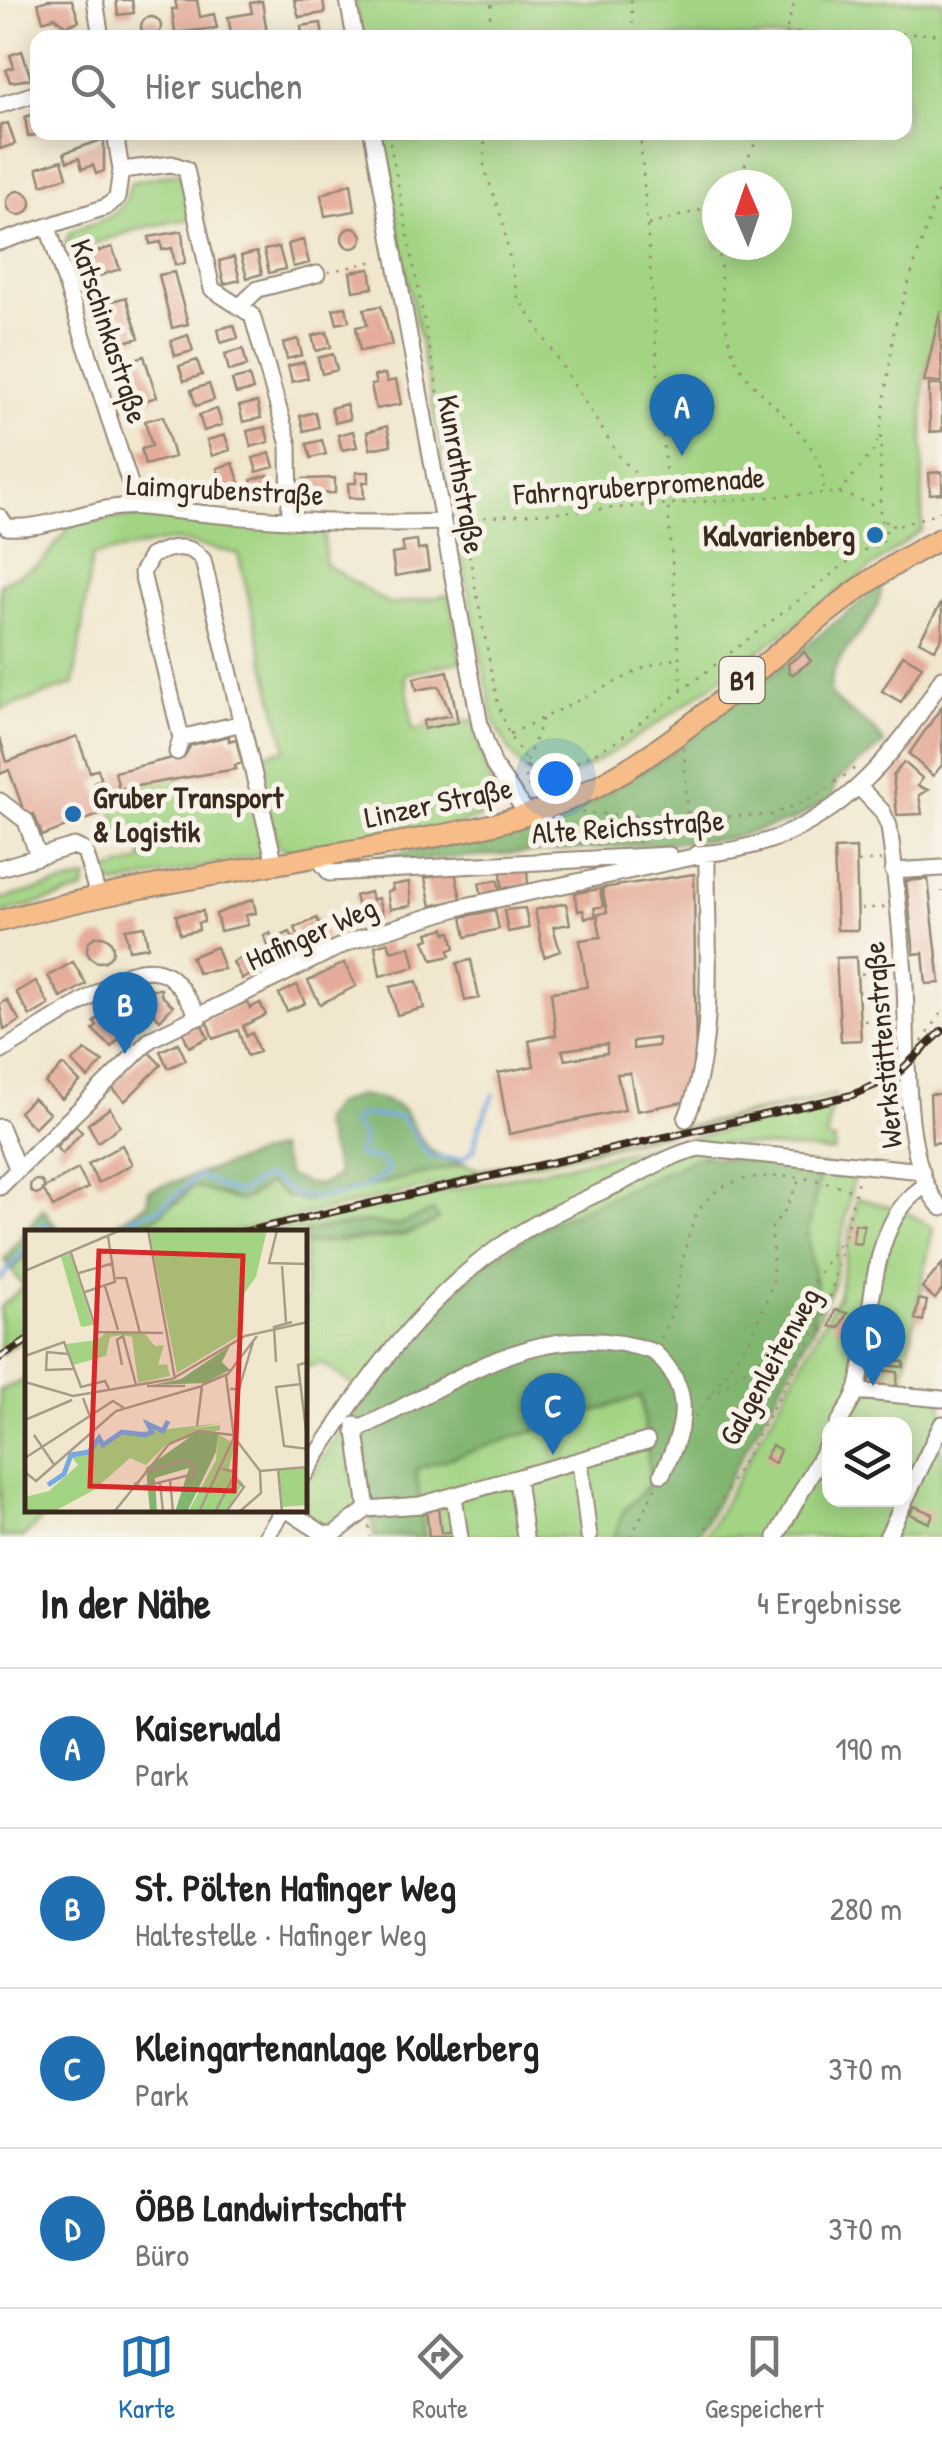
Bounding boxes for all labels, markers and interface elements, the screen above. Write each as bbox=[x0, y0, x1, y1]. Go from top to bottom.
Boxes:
search box bbox=[30, 30, 912, 140]
icon: search bbox=[65, 58, 120, 113]
text: Hier suchen bbox=[145, 59, 303, 111]
north arrow bbox=[702, 170, 792, 260]
street label: Katschinkastraße bbox=[61, 234, 159, 428]
pin: A bbox=[650, 374, 714, 456]
street label: Kunrathstraße bbox=[428, 392, 496, 557]
street label: Fahrngruberpromenade bbox=[511, 456, 766, 514]
street label: Laimgrubenstraße bbox=[125, 464, 325, 514]
place label: Kalvarienberg bbox=[703, 515, 855, 556]
marker: Kalvarienberg bbox=[864, 524, 886, 546]
road number: B1 bbox=[720, 657, 764, 703]
your location bbox=[530, 753, 581, 804]
street label: Linzer Straße bbox=[361, 767, 516, 837]
place label: Gruber Transport & Logistik bbox=[93, 777, 285, 852]
street label: Alte Reichsstraße bbox=[530, 799, 726, 853]
marker: Gruber Transport & Logistik bbox=[62, 803, 84, 825]
street label: Hafinger Weg bbox=[239, 886, 383, 980]
street label: Werkstättenstraße bbox=[853, 940, 911, 1150]
pin: B bbox=[92, 972, 158, 1054]
inset map bbox=[25, 1230, 308, 1512]
street label: Galgenleitenweg bbox=[709, 1280, 829, 1452]
pin: D bbox=[840, 1304, 906, 1386]
pin: C bbox=[520, 1372, 586, 1455]
map controls bbox=[822, 1417, 912, 1507]
button: layers bbox=[822, 1417, 912, 1507]
text: In der Nähe bbox=[40, 1574, 211, 1631]
text: 4 Ergebnisse bbox=[757, 1581, 902, 1624]
text: Kaiserwald bbox=[135, 1701, 280, 1753]
text: A bbox=[65, 1727, 80, 1770]
text: 190 m bbox=[835, 1727, 902, 1770]
text: Park bbox=[135, 1753, 189, 1796]
text: St. Pölten Hafinger Weg bbox=[135, 1861, 456, 1913]
text: B bbox=[64, 1887, 81, 1930]
text: 280 m bbox=[830, 1887, 902, 1930]
text: Haltestelle · Hafinger Weg bbox=[135, 1913, 427, 1956]
text: Kleingartenanlage Kollerberg bbox=[135, 2021, 539, 2073]
text: C bbox=[64, 2047, 81, 2090]
text: 370 m bbox=[828, 2047, 902, 2090]
text: Park bbox=[135, 2073, 189, 2116]
text: ÖBB Landwirtschaft bbox=[135, 2181, 405, 2233]
text: D bbox=[65, 2207, 80, 2250]
text: 370 m bbox=[828, 2207, 902, 2250]
text: Büro bbox=[135, 2233, 189, 2276]
tab: Karte bbox=[118, 2329, 176, 2427]
tab: Route bbox=[412, 2329, 468, 2427]
tab: Gespeichert bbox=[705, 2329, 824, 2427]

